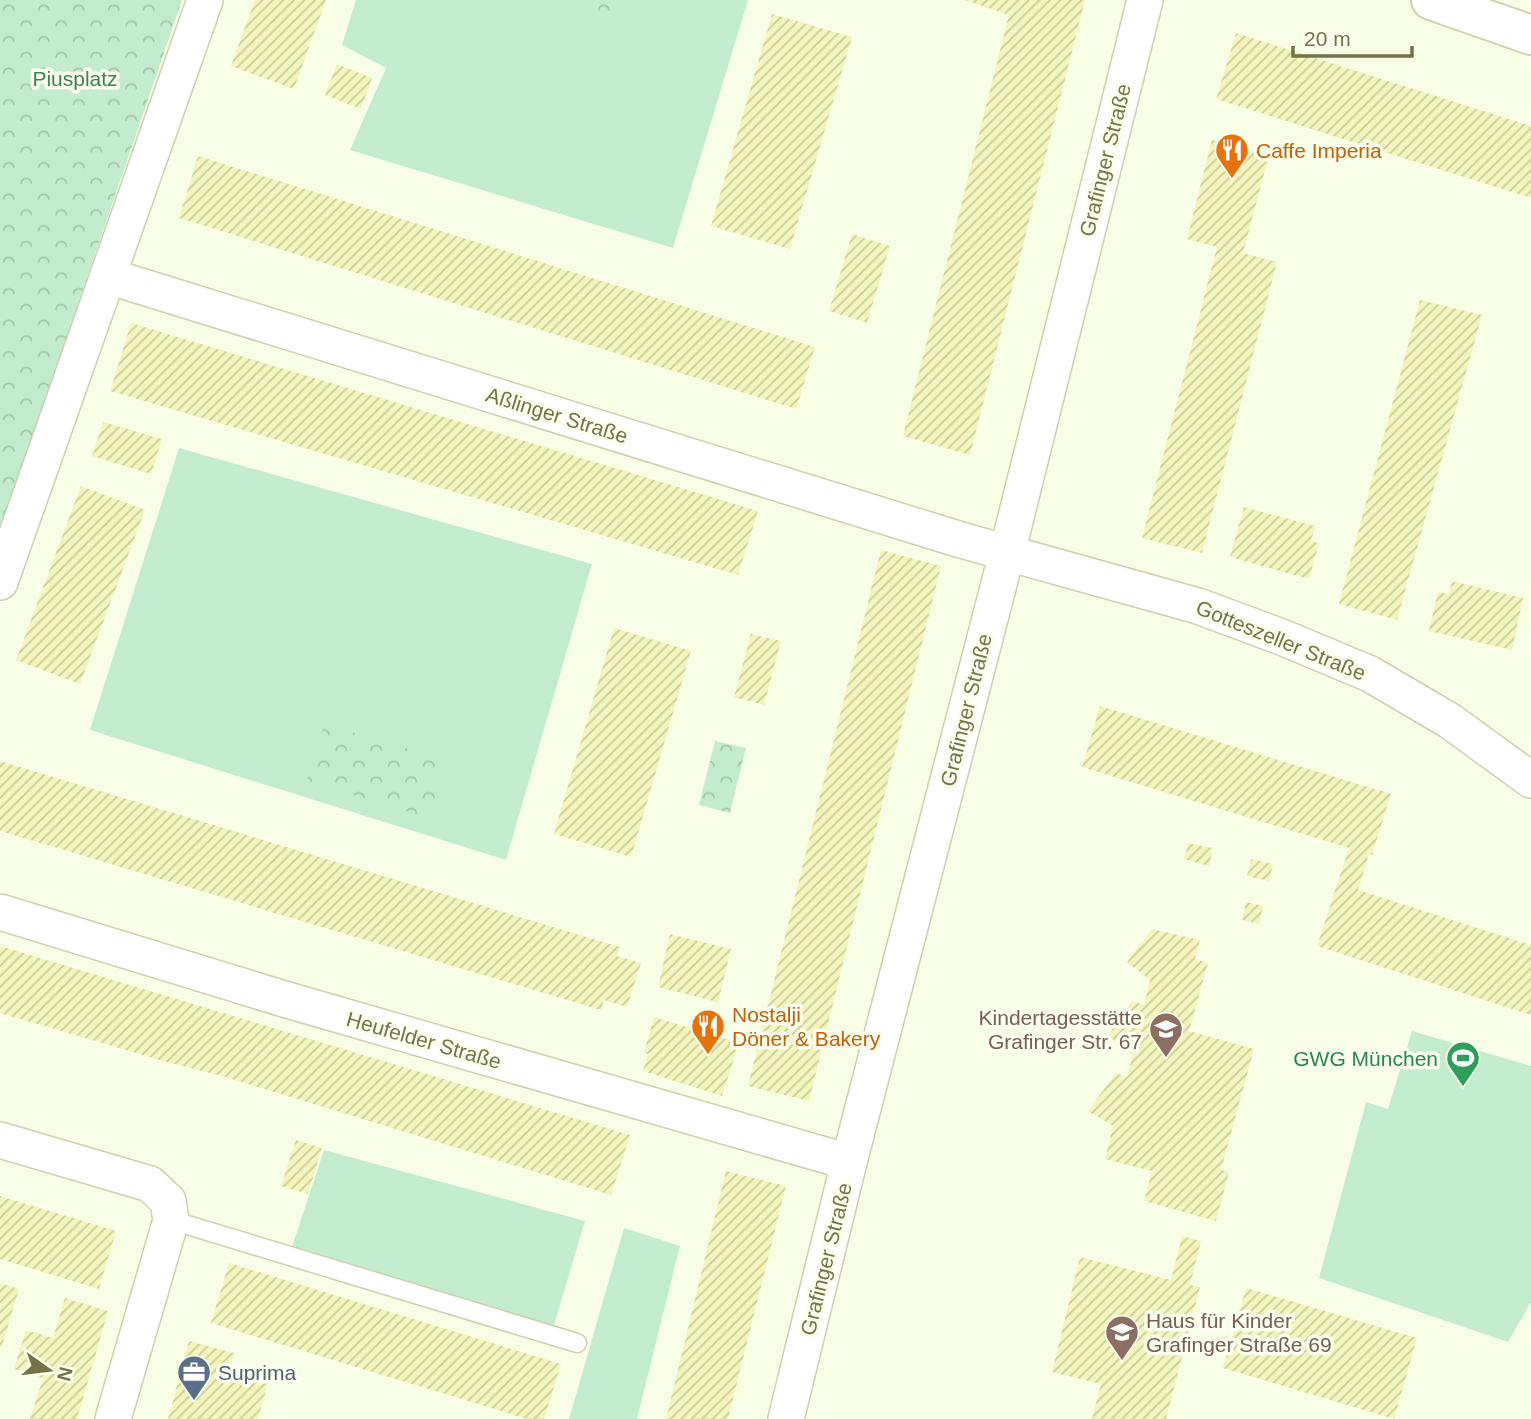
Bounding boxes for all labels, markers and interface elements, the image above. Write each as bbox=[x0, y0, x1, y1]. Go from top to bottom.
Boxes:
scale bar bbox=[1293, 14, 1412, 58]
text: 20 m bbox=[1304, 27, 1351, 50]
park label: Piusplatz bbox=[32, 67, 118, 90]
street label: Grafinger Straße bbox=[1075, 81, 1135, 239]
restaurant icon: Caffe Imperia bbox=[1213, 131, 1251, 180]
place label: Caffe Imperia bbox=[1256, 139, 1382, 162]
street label: Aßlinger Straße bbox=[483, 383, 631, 447]
street label: Gotteszeller Straße bbox=[1193, 595, 1369, 685]
street label: Grafinger Straße bbox=[936, 631, 996, 789]
place label: Nostalji Döner & Bakery bbox=[732, 1003, 881, 1050]
place label: Kindertagesstätte Grafinger Str. 67 bbox=[979, 1006, 1142, 1053]
street label: Heufelder Straße bbox=[344, 1007, 504, 1073]
restaurant icon: Nostalji Döner & Bakery bbox=[689, 1007, 727, 1056]
school or university icon: Kindertagesstätte Grafinger Str. 67 bbox=[1147, 1010, 1185, 1059]
sports icon: GWG München bbox=[1444, 1039, 1482, 1088]
place label: GWG München bbox=[1293, 1047, 1438, 1070]
street label: Grafinger Straße bbox=[796, 1180, 856, 1338]
place label: Haus für Kinder Grafinger Straße 69 bbox=[1146, 1309, 1332, 1356]
school or university icon: Haus für Kinder Grafinger Straße 69 bbox=[1103, 1313, 1141, 1362]
north arrow bbox=[14, 1335, 84, 1405]
office icon: Suprima bbox=[175, 1353, 213, 1402]
place label: Suprima bbox=[218, 1361, 297, 1384]
text: N bbox=[53, 1365, 77, 1383]

